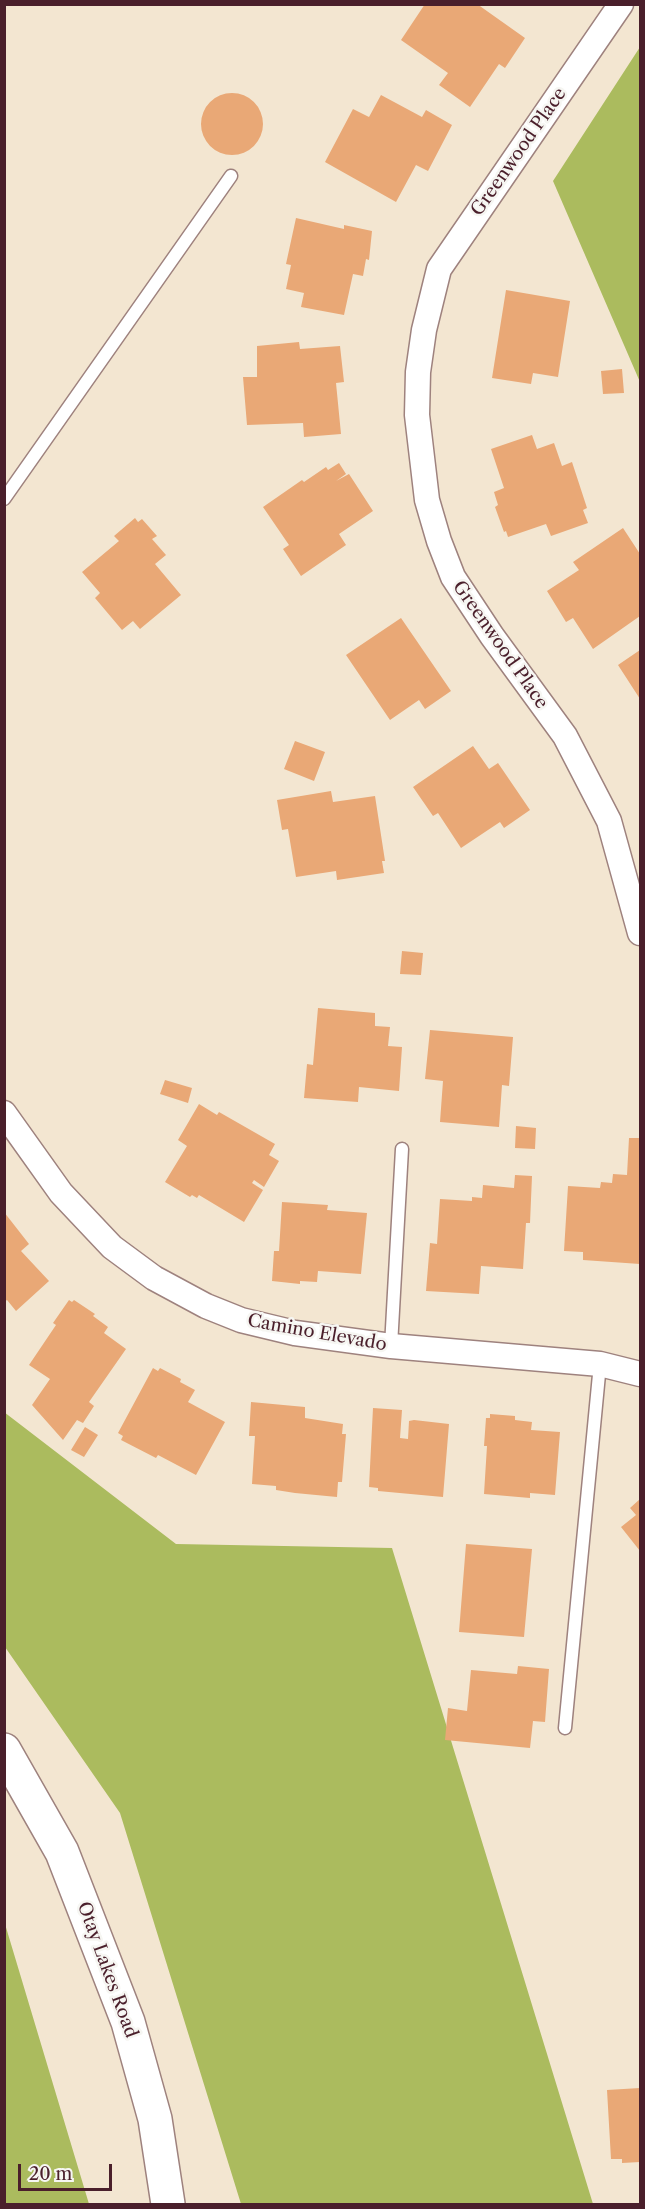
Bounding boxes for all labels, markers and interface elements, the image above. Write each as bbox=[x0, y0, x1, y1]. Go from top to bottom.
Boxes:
street label: Greenwood Place bbox=[467, 84, 571, 220]
street label: Greenwood Place bbox=[448, 577, 552, 713]
street label: Camino Elevado bbox=[246, 1310, 388, 1356]
street label: Otay Lakes Road bbox=[72, 1899, 142, 2041]
scale bar bbox=[21, 2152, 116, 2190]
text: 20 m bbox=[29, 2163, 72, 2185]

